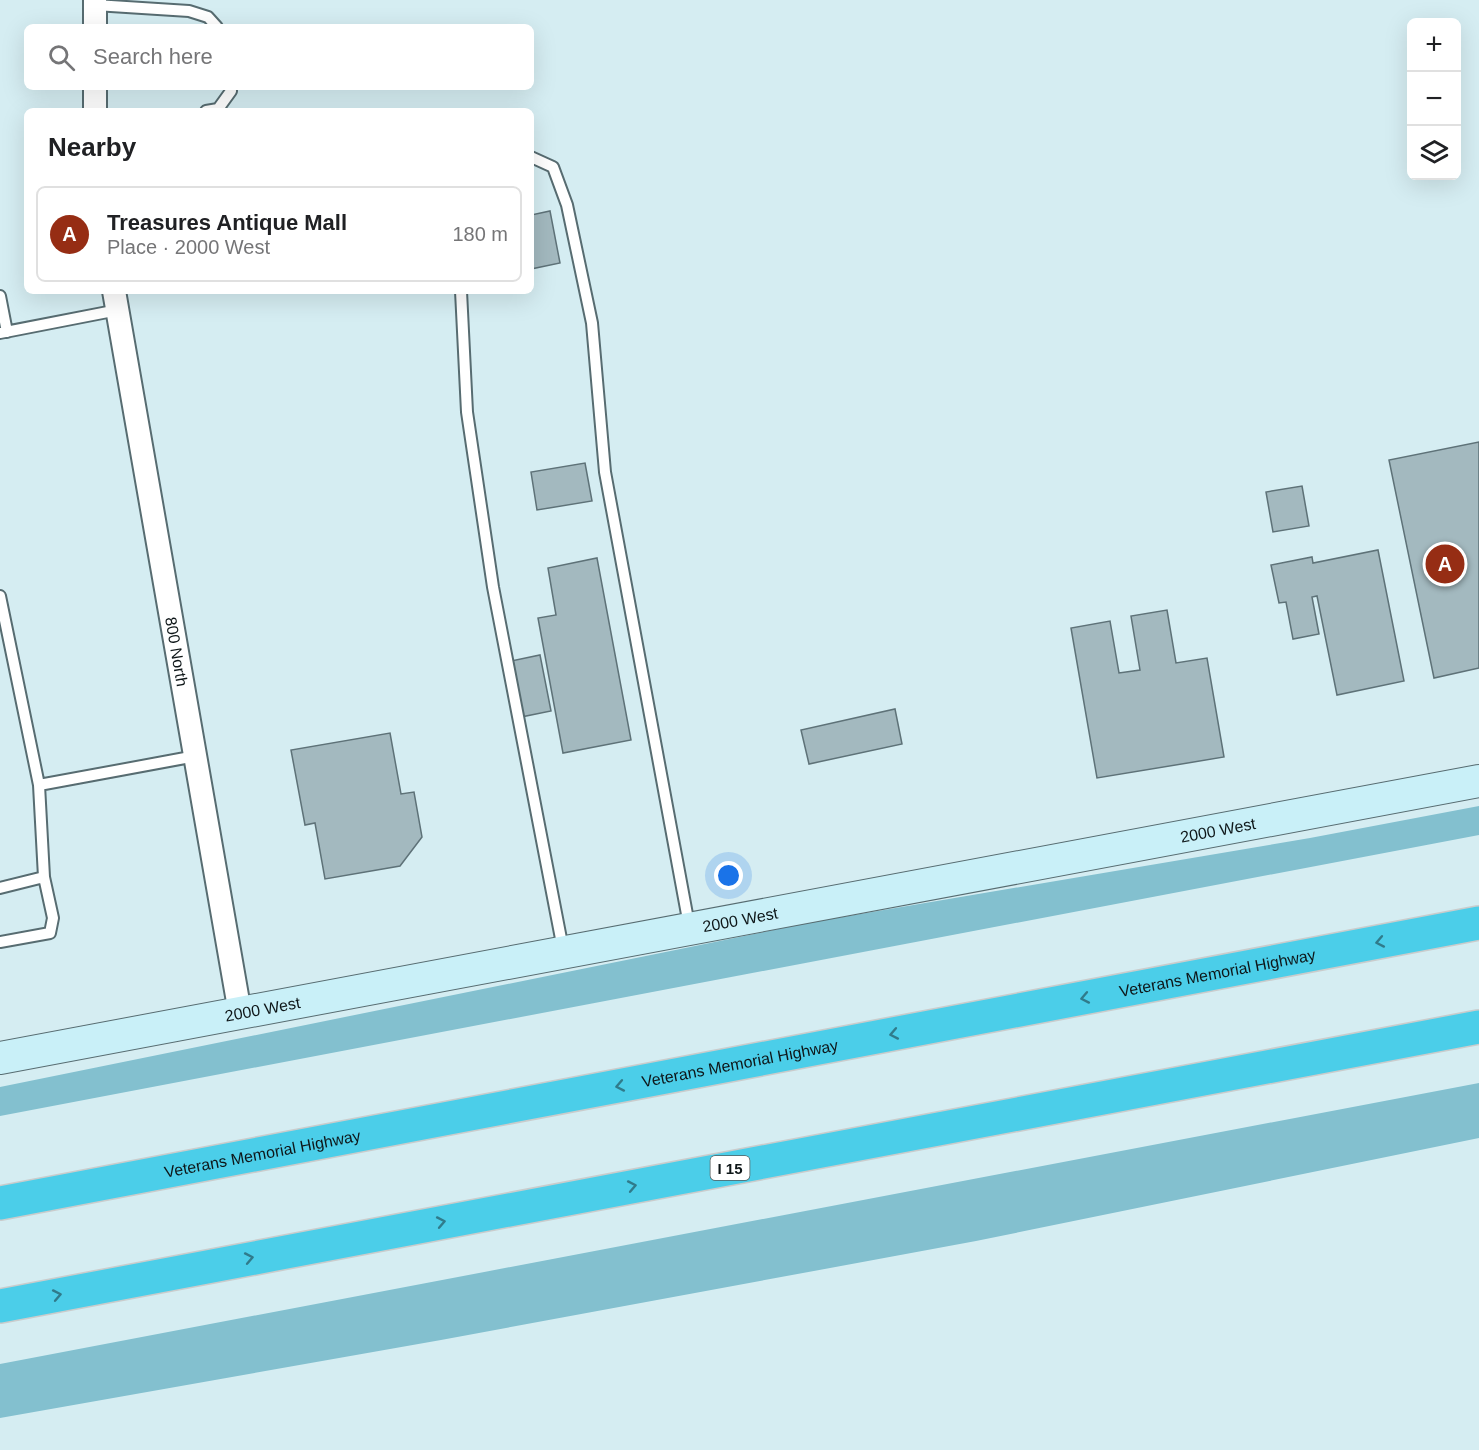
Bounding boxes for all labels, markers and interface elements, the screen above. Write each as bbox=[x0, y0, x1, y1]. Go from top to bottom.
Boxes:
map controls bbox=[1407, 18, 1461, 180]
button: + bbox=[1407, 18, 1461, 72]
search box bbox=[24, 24, 534, 90]
icon: search bbox=[45, 41, 78, 74]
text: Search here bbox=[93, 44, 213, 69]
button: − bbox=[1407, 72, 1461, 126]
button: layers bbox=[1407, 126, 1461, 180]
text: Nearby bbox=[48, 132, 136, 162]
text: Treasures Antique Mall bbox=[107, 210, 347, 235]
text: A bbox=[62, 223, 77, 245]
text: 180 m bbox=[452, 223, 508, 245]
text: Place · 2000 West bbox=[107, 236, 270, 258]
pin: A bbox=[1426, 542, 1464, 586]
street label: 800 North bbox=[163, 615, 191, 688]
street label: 2000 West bbox=[1179, 814, 1257, 845]
your location bbox=[714, 861, 743, 890]
street label: 2000 West bbox=[701, 904, 780, 935]
one-way arrow bbox=[1375, 935, 1385, 948]
street label: Veterans Memorial Highway bbox=[1118, 946, 1317, 999]
one-way arrow bbox=[1081, 991, 1091, 1004]
street label: 2000 West bbox=[223, 993, 302, 1024]
one-way arrow bbox=[889, 1027, 899, 1040]
street label: Veterans Memorial Highway bbox=[640, 1036, 839, 1090]
one-way arrow bbox=[615, 1079, 625, 1092]
street label: Veterans Memorial Highway bbox=[163, 1126, 362, 1180]
road number: I 15 bbox=[710, 1156, 750, 1180]
one-way arrow bbox=[628, 1181, 637, 1193]
one-way arrow bbox=[436, 1217, 445, 1229]
one-way arrow bbox=[244, 1253, 254, 1265]
one-way arrow bbox=[52, 1289, 62, 1302]

